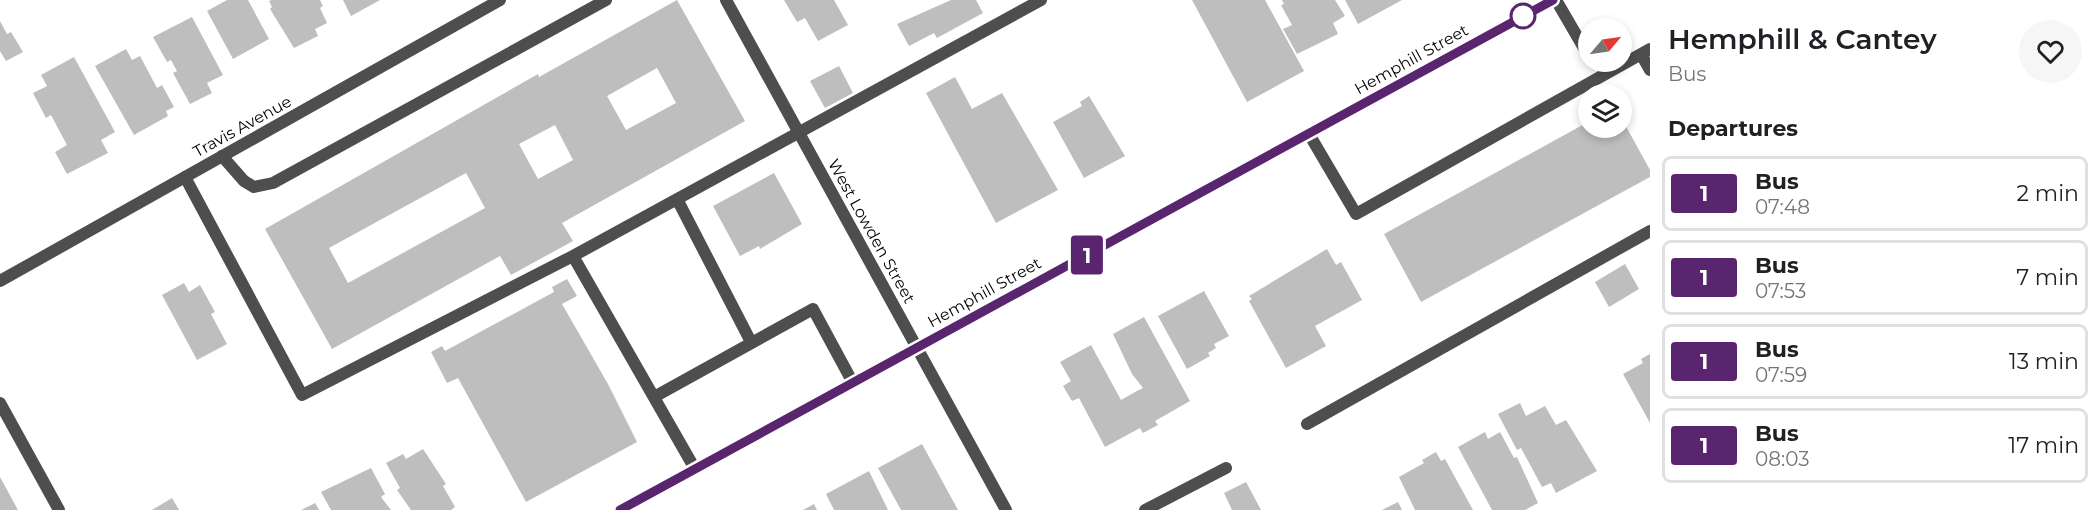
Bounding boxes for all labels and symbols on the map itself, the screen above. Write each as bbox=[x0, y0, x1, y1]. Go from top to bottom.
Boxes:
unlabelled marker bbox=[1510, 3, 1536, 29]
north arrow bbox=[1578, 18, 1632, 72]
street label: Hemphill Street bbox=[1351, 20, 1472, 98]
street label: Travis Avenue bbox=[190, 92, 295, 161]
street label: West Lowden Street bbox=[824, 156, 919, 307]
line badge: 1 bbox=[1068, 236, 1106, 274]
street label: Hemphill Street bbox=[924, 253, 1045, 331]

